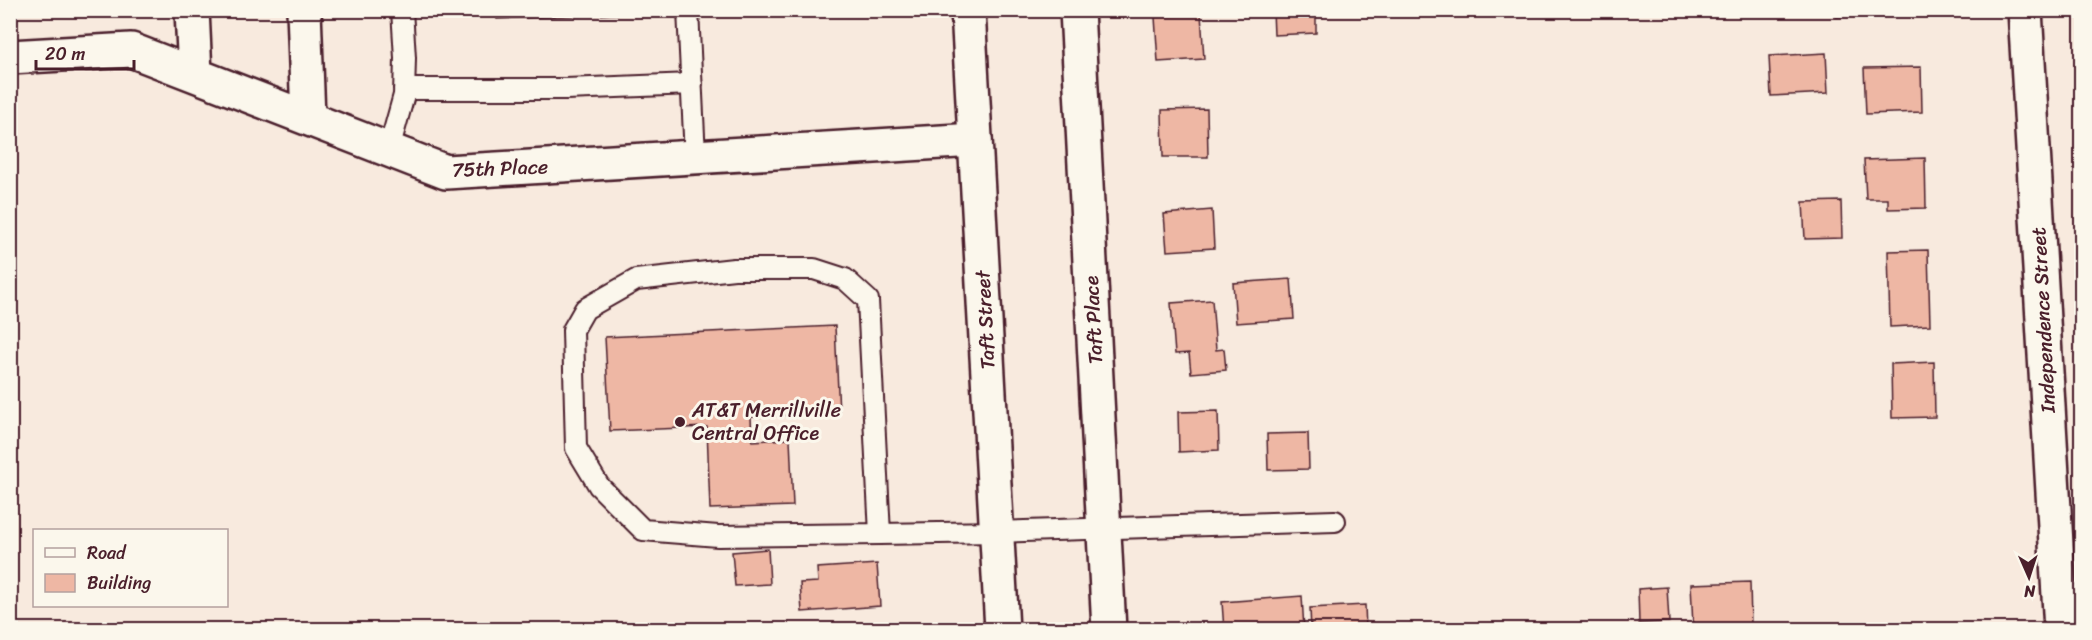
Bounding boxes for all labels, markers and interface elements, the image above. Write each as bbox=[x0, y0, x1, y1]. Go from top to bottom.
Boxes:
scale bar bbox=[36, 33, 134, 71]
text: 20 m bbox=[45, 38, 85, 70]
street label: 75th Place bbox=[451, 149, 549, 188]
street label: Independence Street bbox=[2021, 226, 2066, 415]
street label: Taft Street bbox=[965, 269, 1006, 370]
street label: Taft Place bbox=[1074, 275, 1113, 365]
place label: AT&T Merrillville Central Office bbox=[691, 393, 841, 451]
marker: AT&T Merrillville Central Office bbox=[673, 415, 687, 429]
legend bbox=[33, 529, 228, 607]
text: Road bbox=[87, 537, 127, 569]
north arrow bbox=[1999, 547, 2059, 607]
text: Building bbox=[87, 567, 151, 599]
text: N bbox=[2023, 577, 2037, 606]

